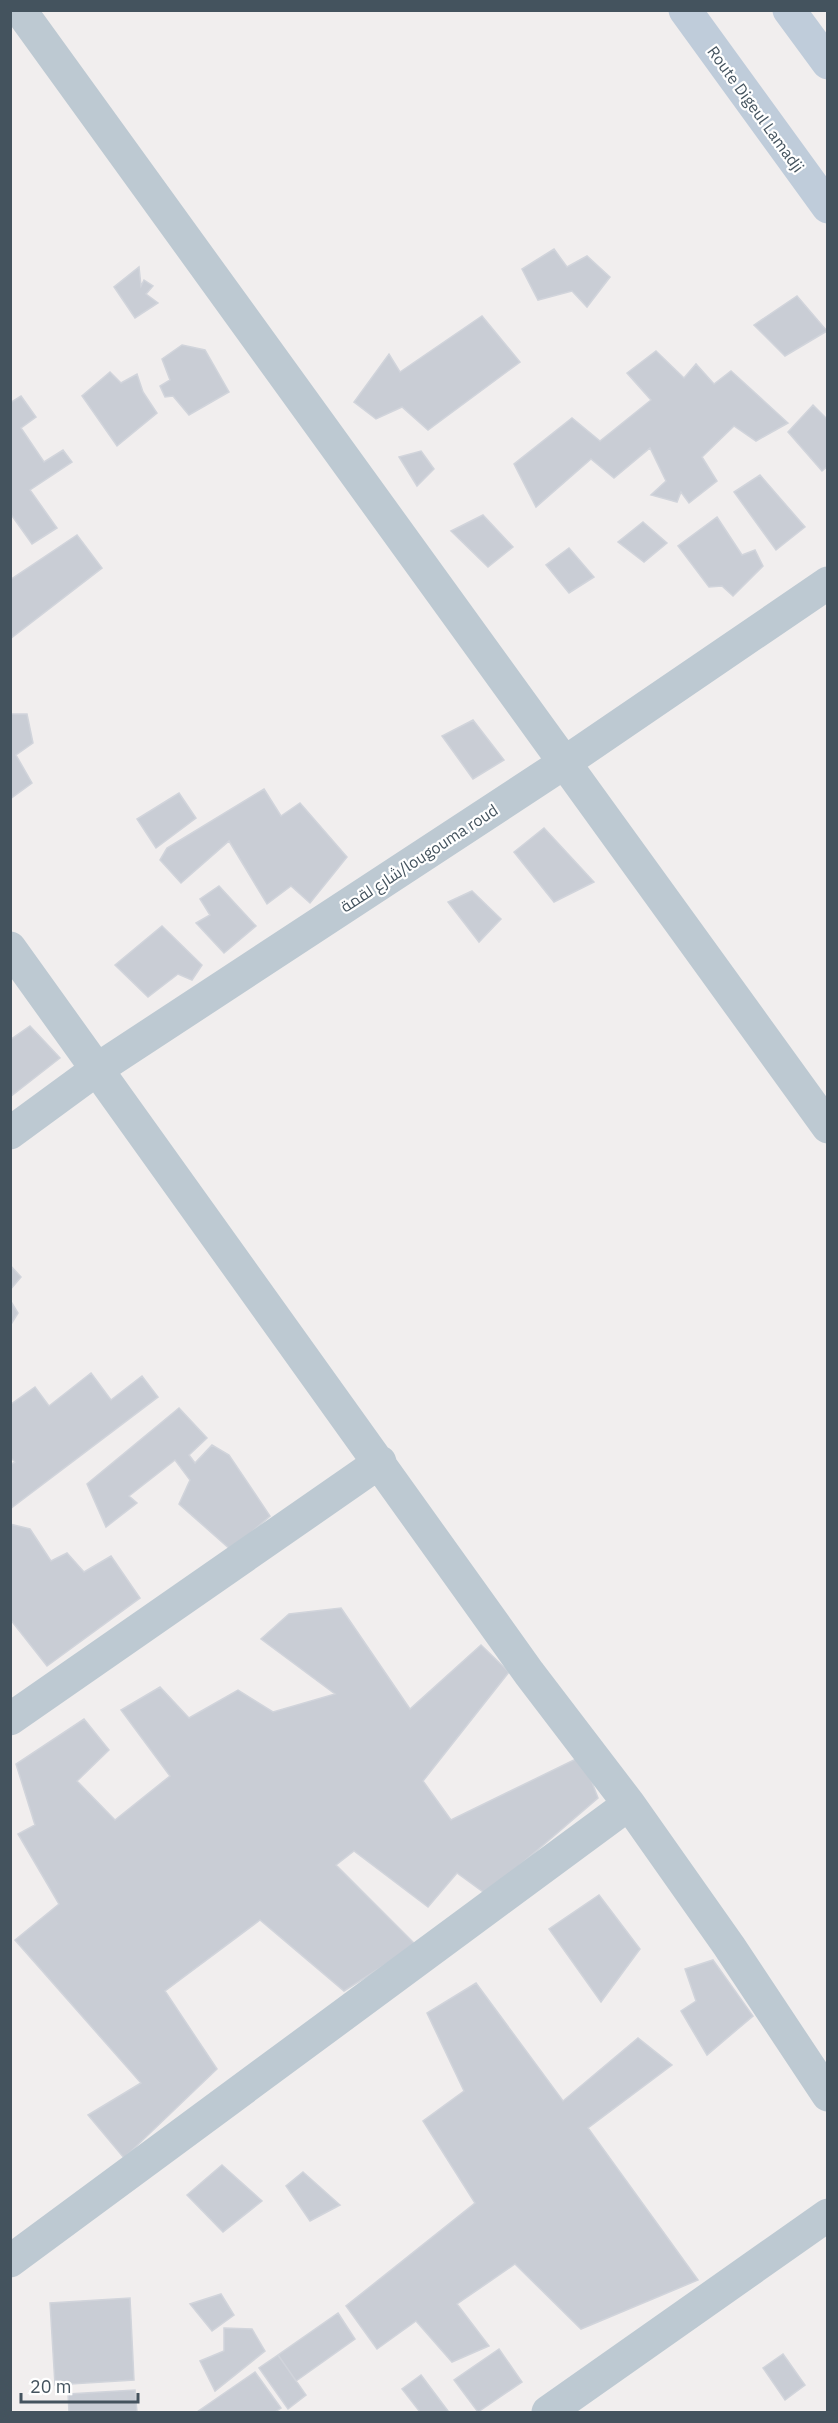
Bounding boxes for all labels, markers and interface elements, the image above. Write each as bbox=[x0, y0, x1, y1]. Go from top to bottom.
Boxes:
street label: Route Digeul Lamadji bbox=[703, 42, 809, 176]
street label: شارع لقمة/lougouma roud bbox=[336, 800, 503, 918]
scale bar bbox=[21, 2366, 138, 2404]
text: 20 m bbox=[30, 2375, 72, 2398]

